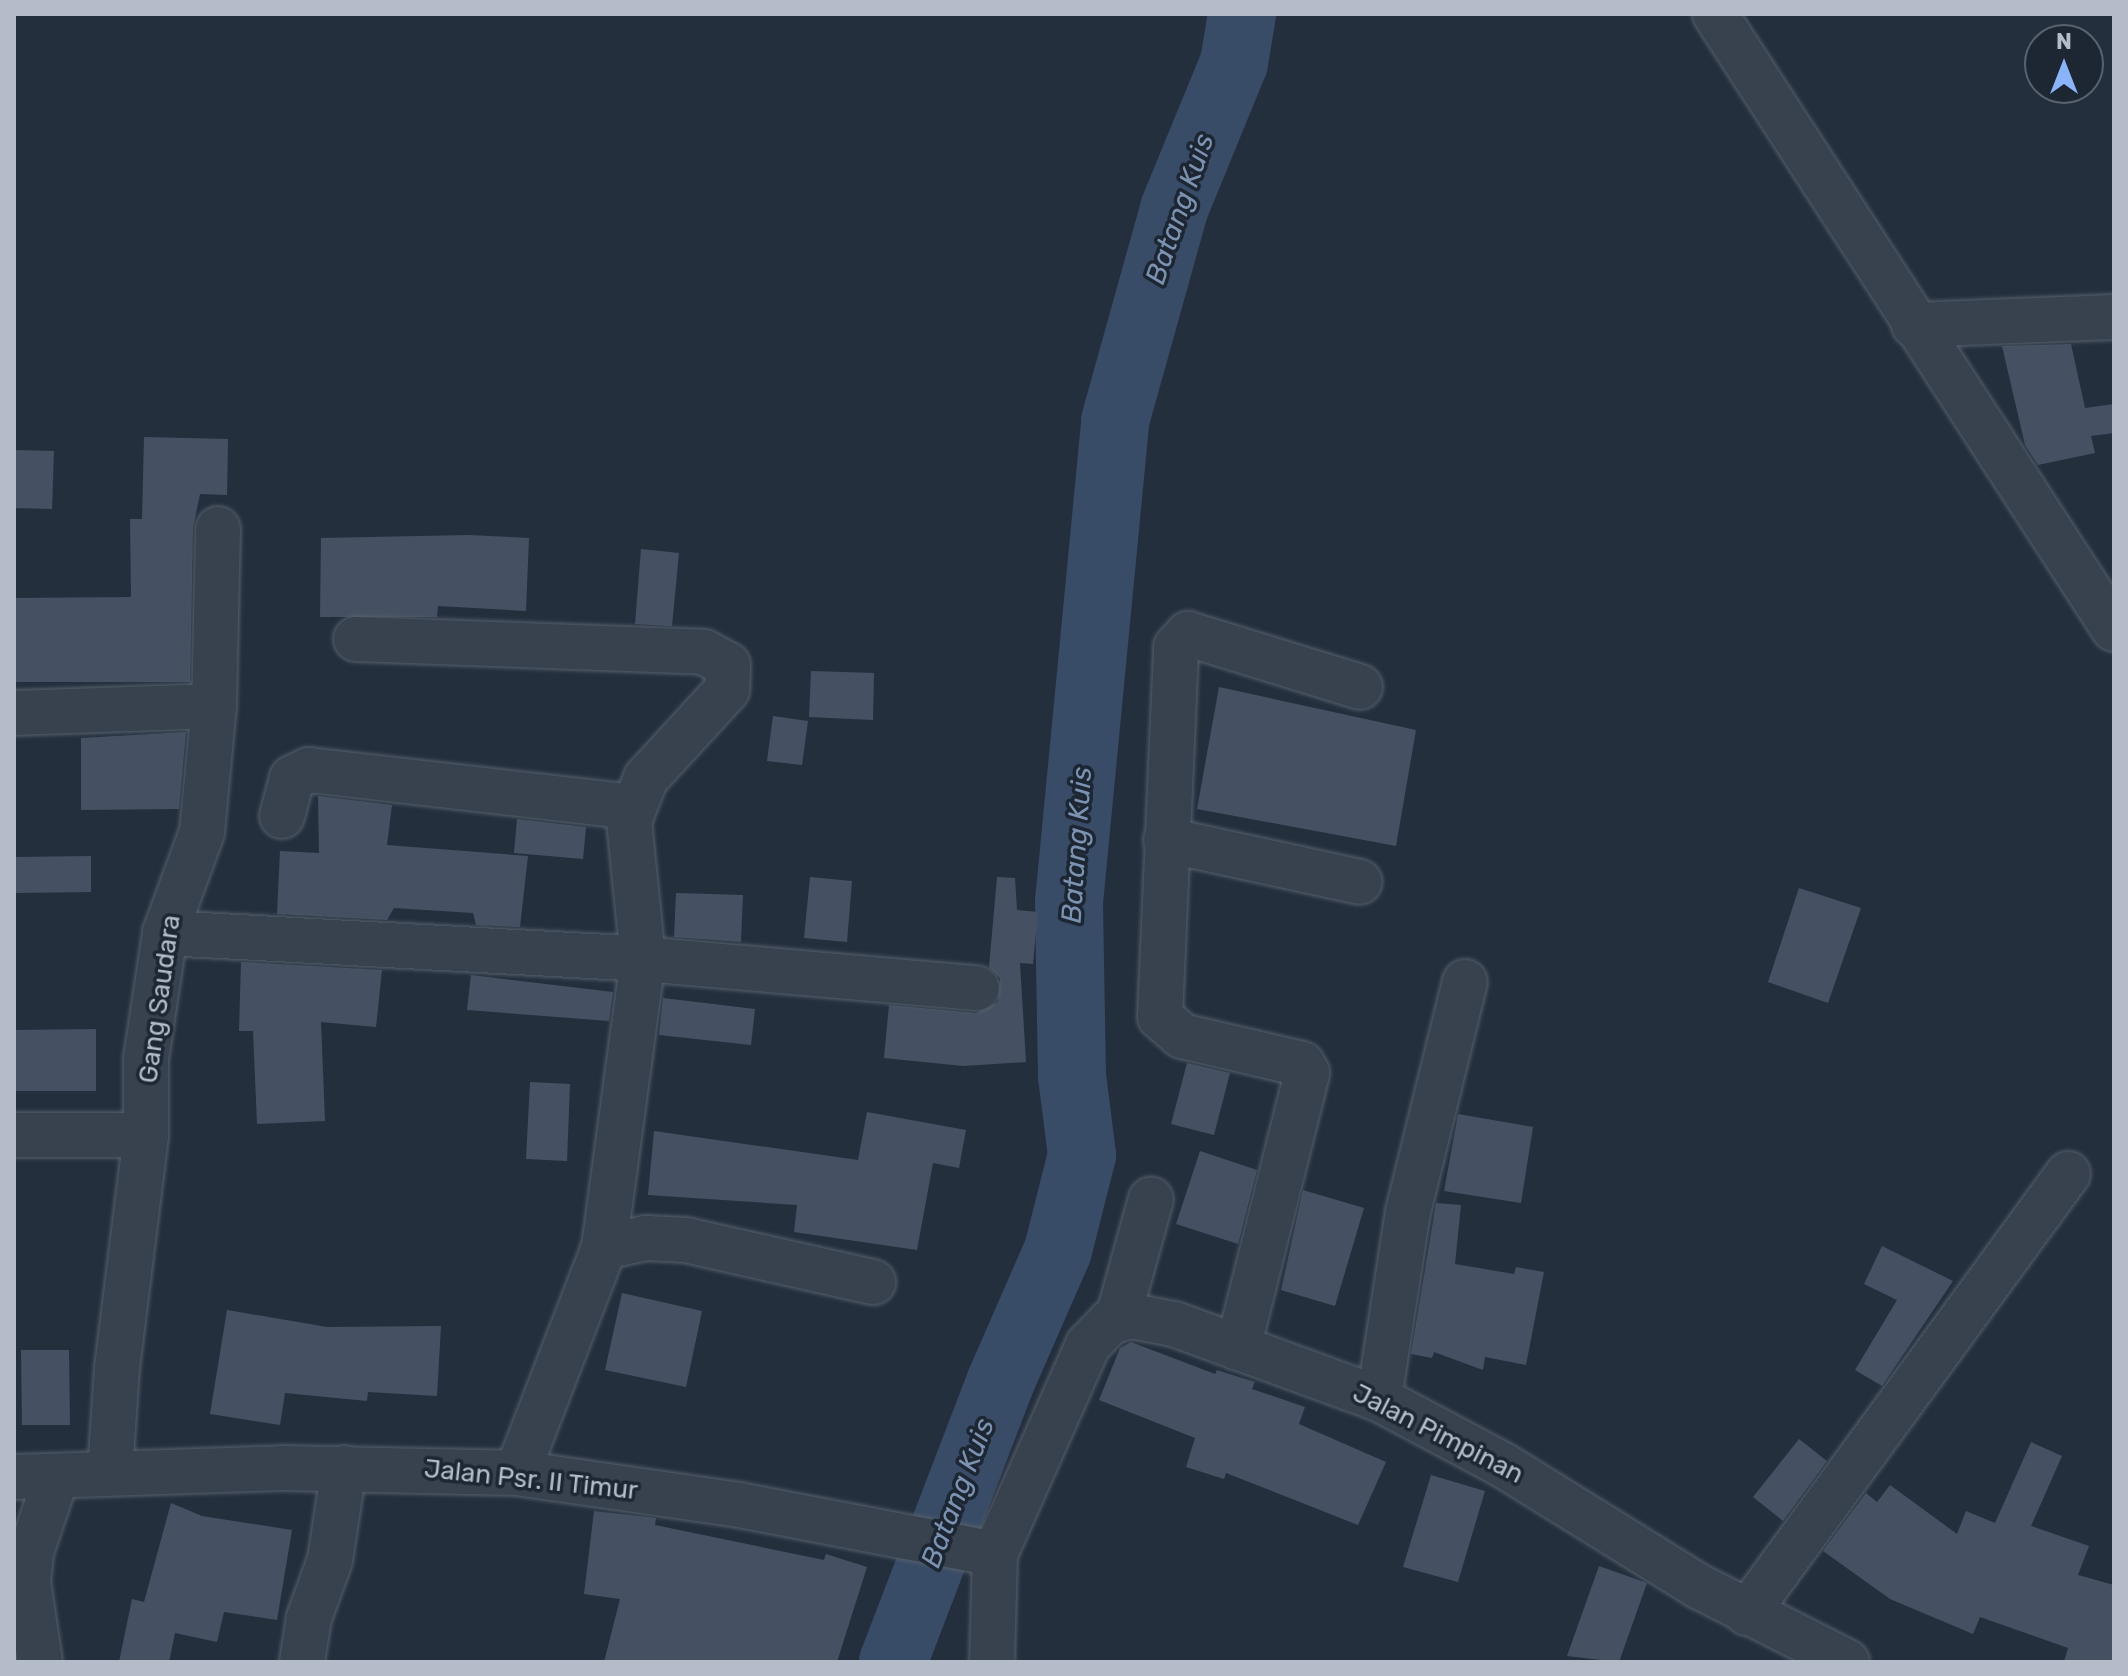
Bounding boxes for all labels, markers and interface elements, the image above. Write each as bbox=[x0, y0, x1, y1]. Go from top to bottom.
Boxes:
north arrow bbox=[2024, 24, 2104, 104]
text: N bbox=[2056, 28, 2072, 55]
water label: Batang Kuis bbox=[1139, 129, 1221, 289]
water label: Batang Kuis bbox=[1055, 766, 1099, 924]
street label: Gang Saudara bbox=[133, 913, 187, 1085]
street label: Jalan Pimpinan bbox=[1347, 1378, 1529, 1490]
water label: Batang Kuis bbox=[914, 1414, 1002, 1572]
street label: Jalan Psr. II Timur bbox=[422, 1453, 640, 1507]

